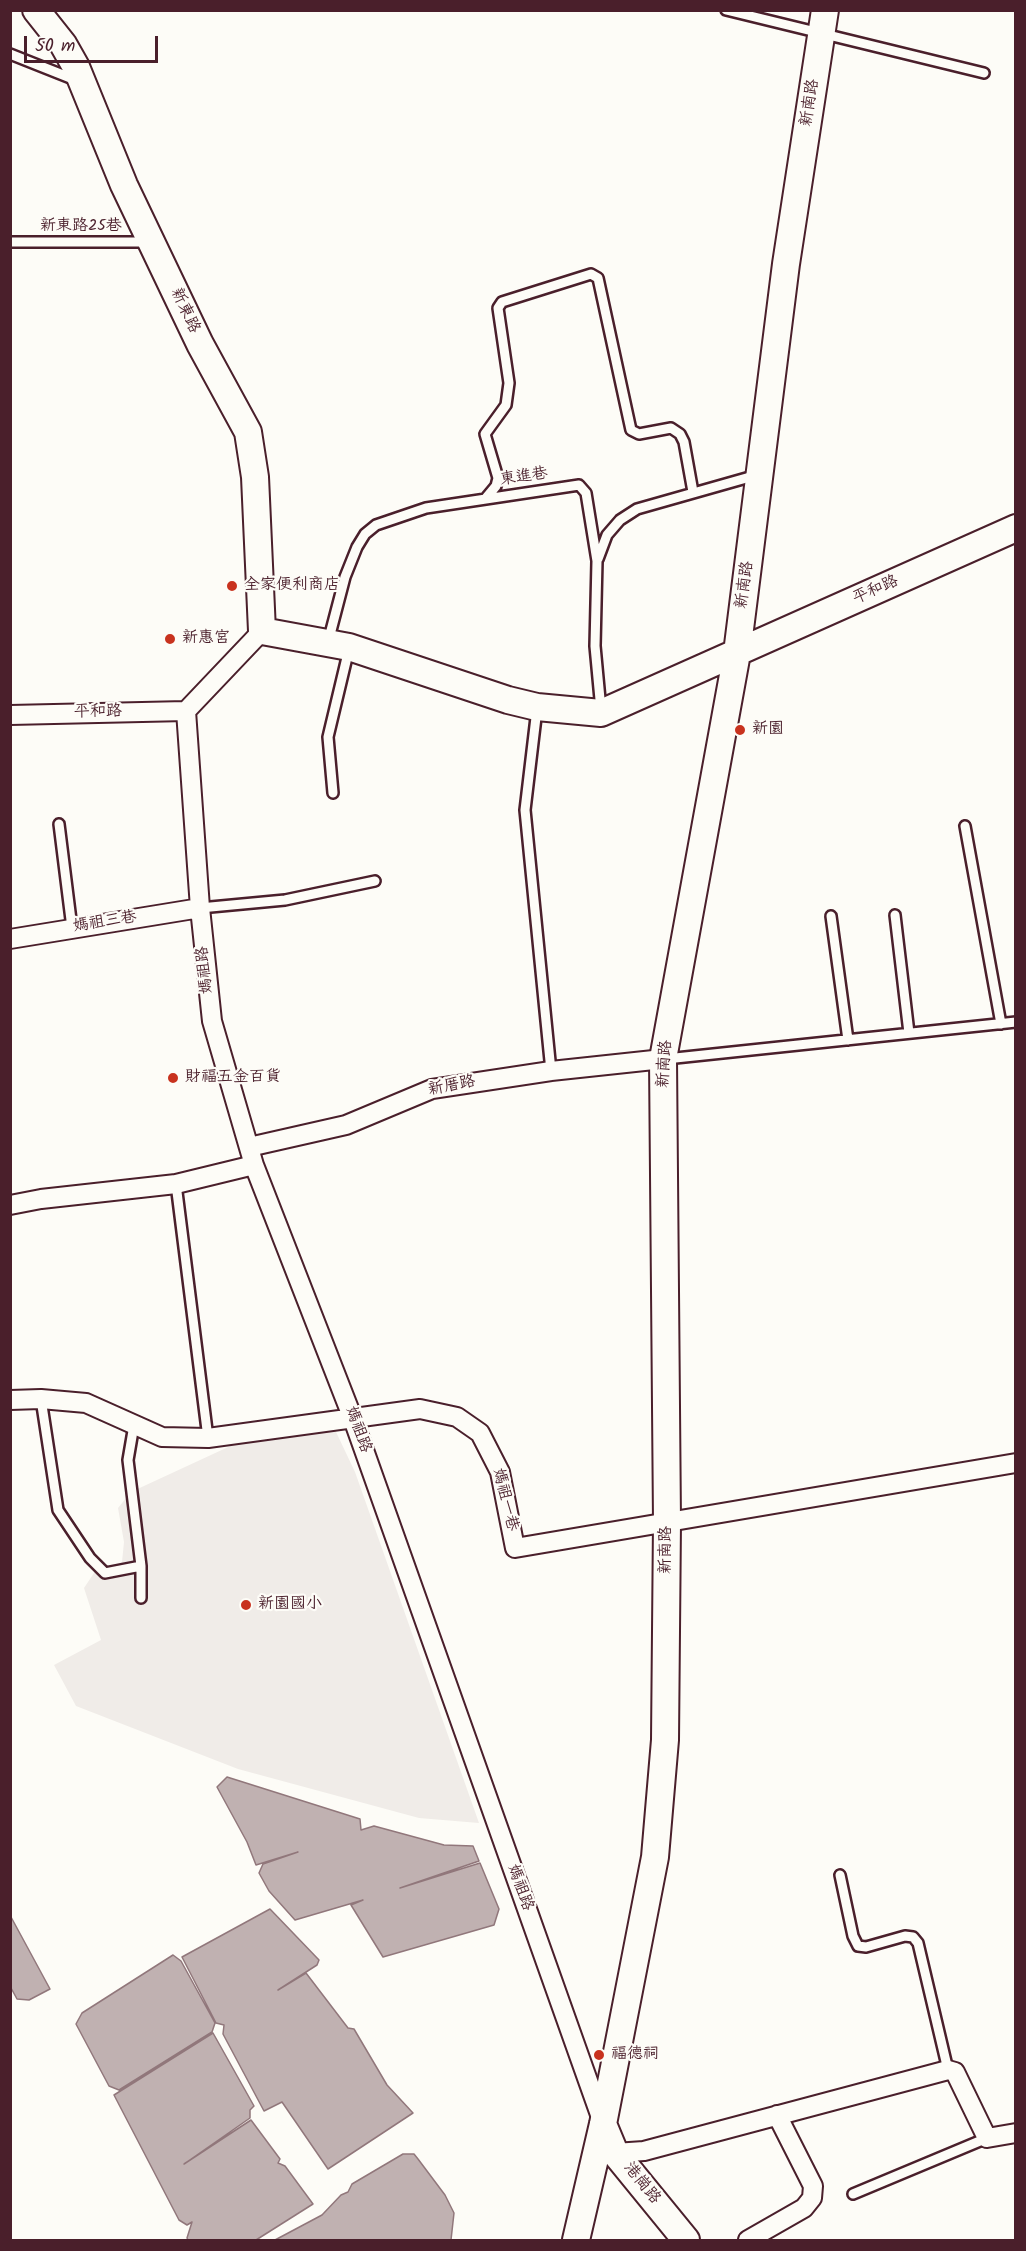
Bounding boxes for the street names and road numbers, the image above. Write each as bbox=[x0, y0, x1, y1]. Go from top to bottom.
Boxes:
street label: 新南路 bbox=[798, 78, 824, 128]
street label: 新東路25巷 bbox=[40, 217, 122, 237]
street label: 新東路 bbox=[165, 285, 203, 337]
street label: 東進巷 bbox=[499, 465, 549, 491]
street label: 新南路 bbox=[733, 560, 759, 610]
street label: 平和路 bbox=[850, 572, 902, 610]
street label: 平和路 bbox=[74, 703, 122, 723]
street label: 媽祖三巷 bbox=[72, 909, 138, 937]
street label: 媽祖路 bbox=[194, 945, 218, 995]
street label: 新南路 bbox=[655, 1039, 677, 1089]
street label: 新厝路 bbox=[427, 1073, 477, 1101]
street label: 媽祖路 bbox=[340, 1404, 374, 1456]
street label: 媽祖一巷 bbox=[487, 1467, 521, 1533]
street label: 新南路 bbox=[657, 1526, 677, 1574]
street label: 媽祖路 bbox=[502, 1862, 536, 1914]
street label: 港崗路 bbox=[618, 2159, 664, 2209]

